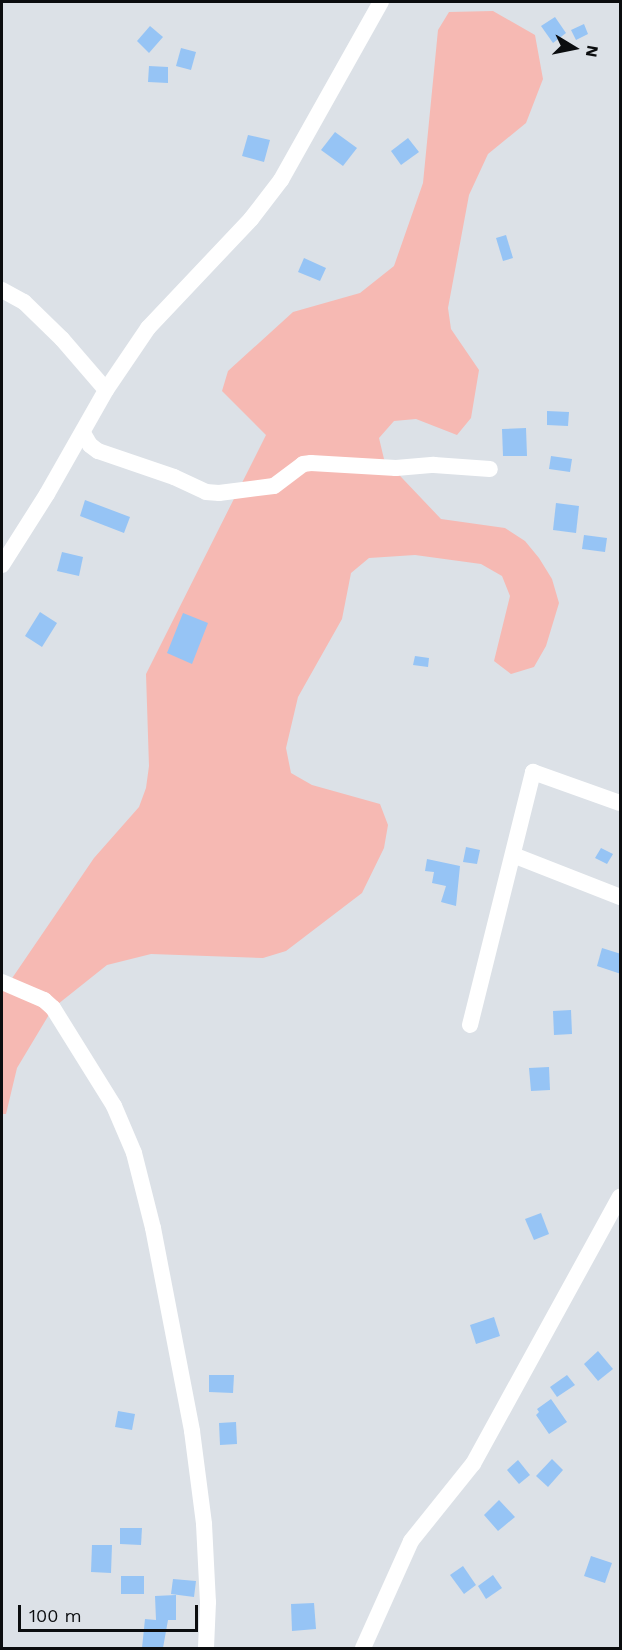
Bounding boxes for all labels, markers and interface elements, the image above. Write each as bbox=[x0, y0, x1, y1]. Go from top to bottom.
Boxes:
north arrow bbox=[544, 18, 604, 78]
text: N bbox=[582, 44, 603, 59]
scale bar bbox=[21, 1593, 201, 1631]
text: 100 m bbox=[29, 1605, 82, 1626]

